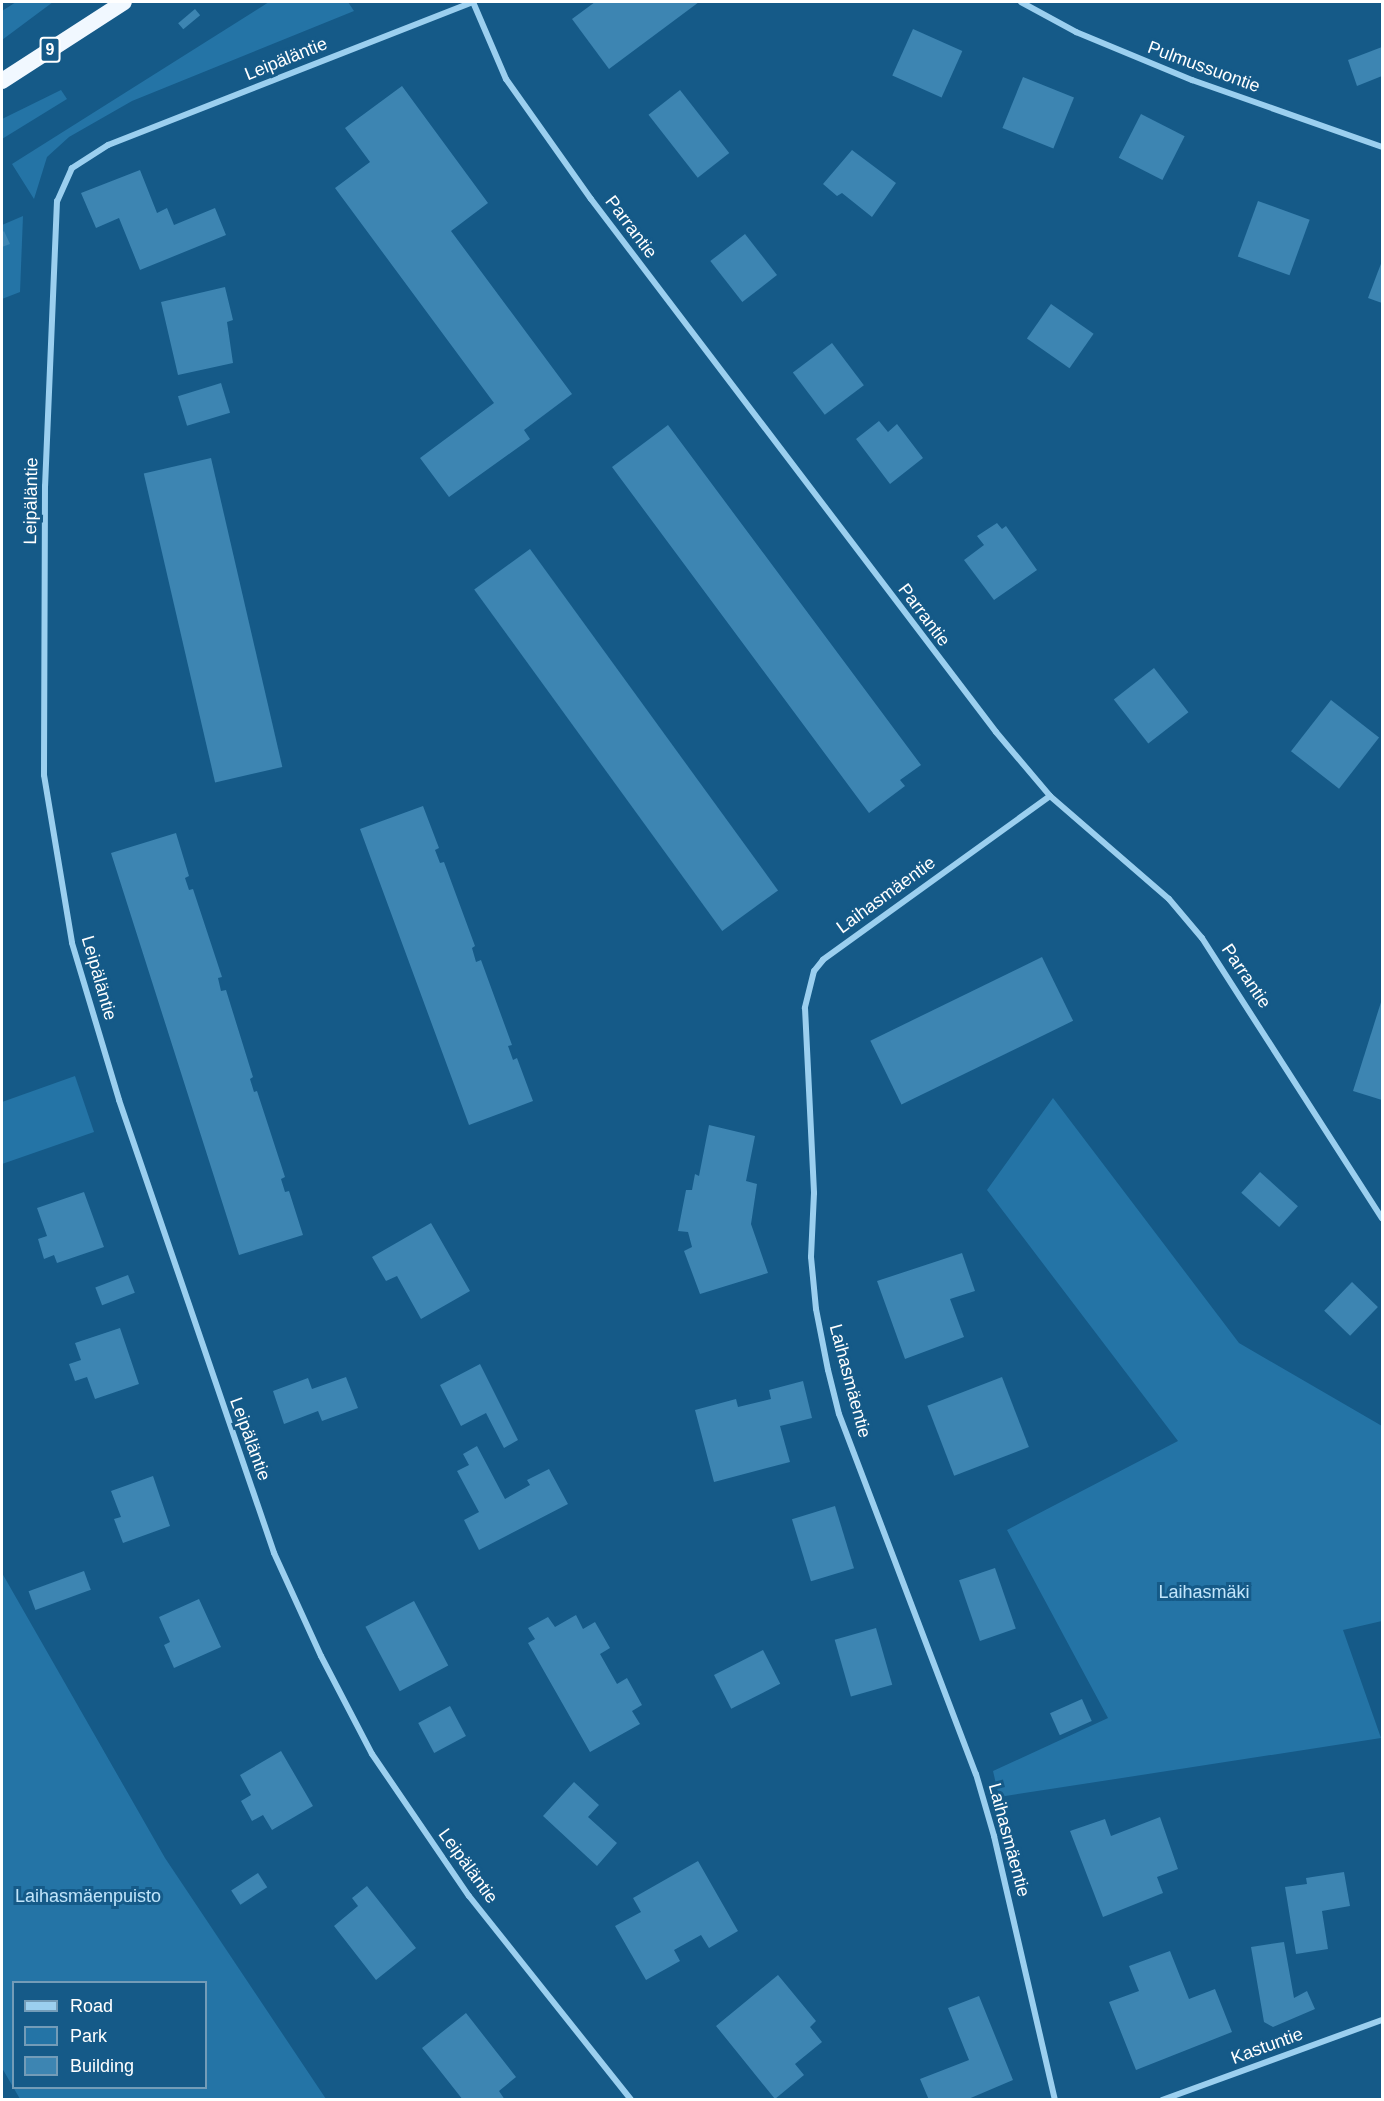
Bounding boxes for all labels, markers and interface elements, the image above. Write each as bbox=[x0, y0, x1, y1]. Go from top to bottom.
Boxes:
street label: Leipäläntie bbox=[242, 33, 330, 85]
road number: 9 bbox=[40, 37, 60, 63]
street label: Pulmussuontie bbox=[1145, 37, 1263, 97]
street label: Parrantie bbox=[600, 191, 662, 263]
street label: Leipäläntie bbox=[19, 457, 43, 545]
street label: Parrantie bbox=[893, 579, 955, 651]
street label: Laihasmäentie bbox=[832, 852, 940, 938]
street label: Leipäläntie bbox=[77, 933, 121, 1023]
street label: Parrantie bbox=[1217, 940, 1275, 1012]
street label: Laihasmäentie bbox=[824, 1322, 876, 1440]
street label: Leipäläntie bbox=[225, 1394, 275, 1484]
park label: Laihasmäki bbox=[1158, 1581, 1250, 1603]
street label: Laihasmäentie bbox=[983, 1781, 1035, 1899]
street label: Leipäläntie bbox=[434, 1824, 502, 1908]
park label: Laihasmäenpuisto bbox=[15, 1885, 161, 1907]
legend bbox=[12, 1981, 207, 2089]
text: Road bbox=[70, 1996, 113, 2016]
street label: Kastuntie bbox=[1228, 2023, 1306, 2069]
text: Park bbox=[70, 2026, 107, 2046]
text: Building bbox=[70, 2056, 134, 2076]

